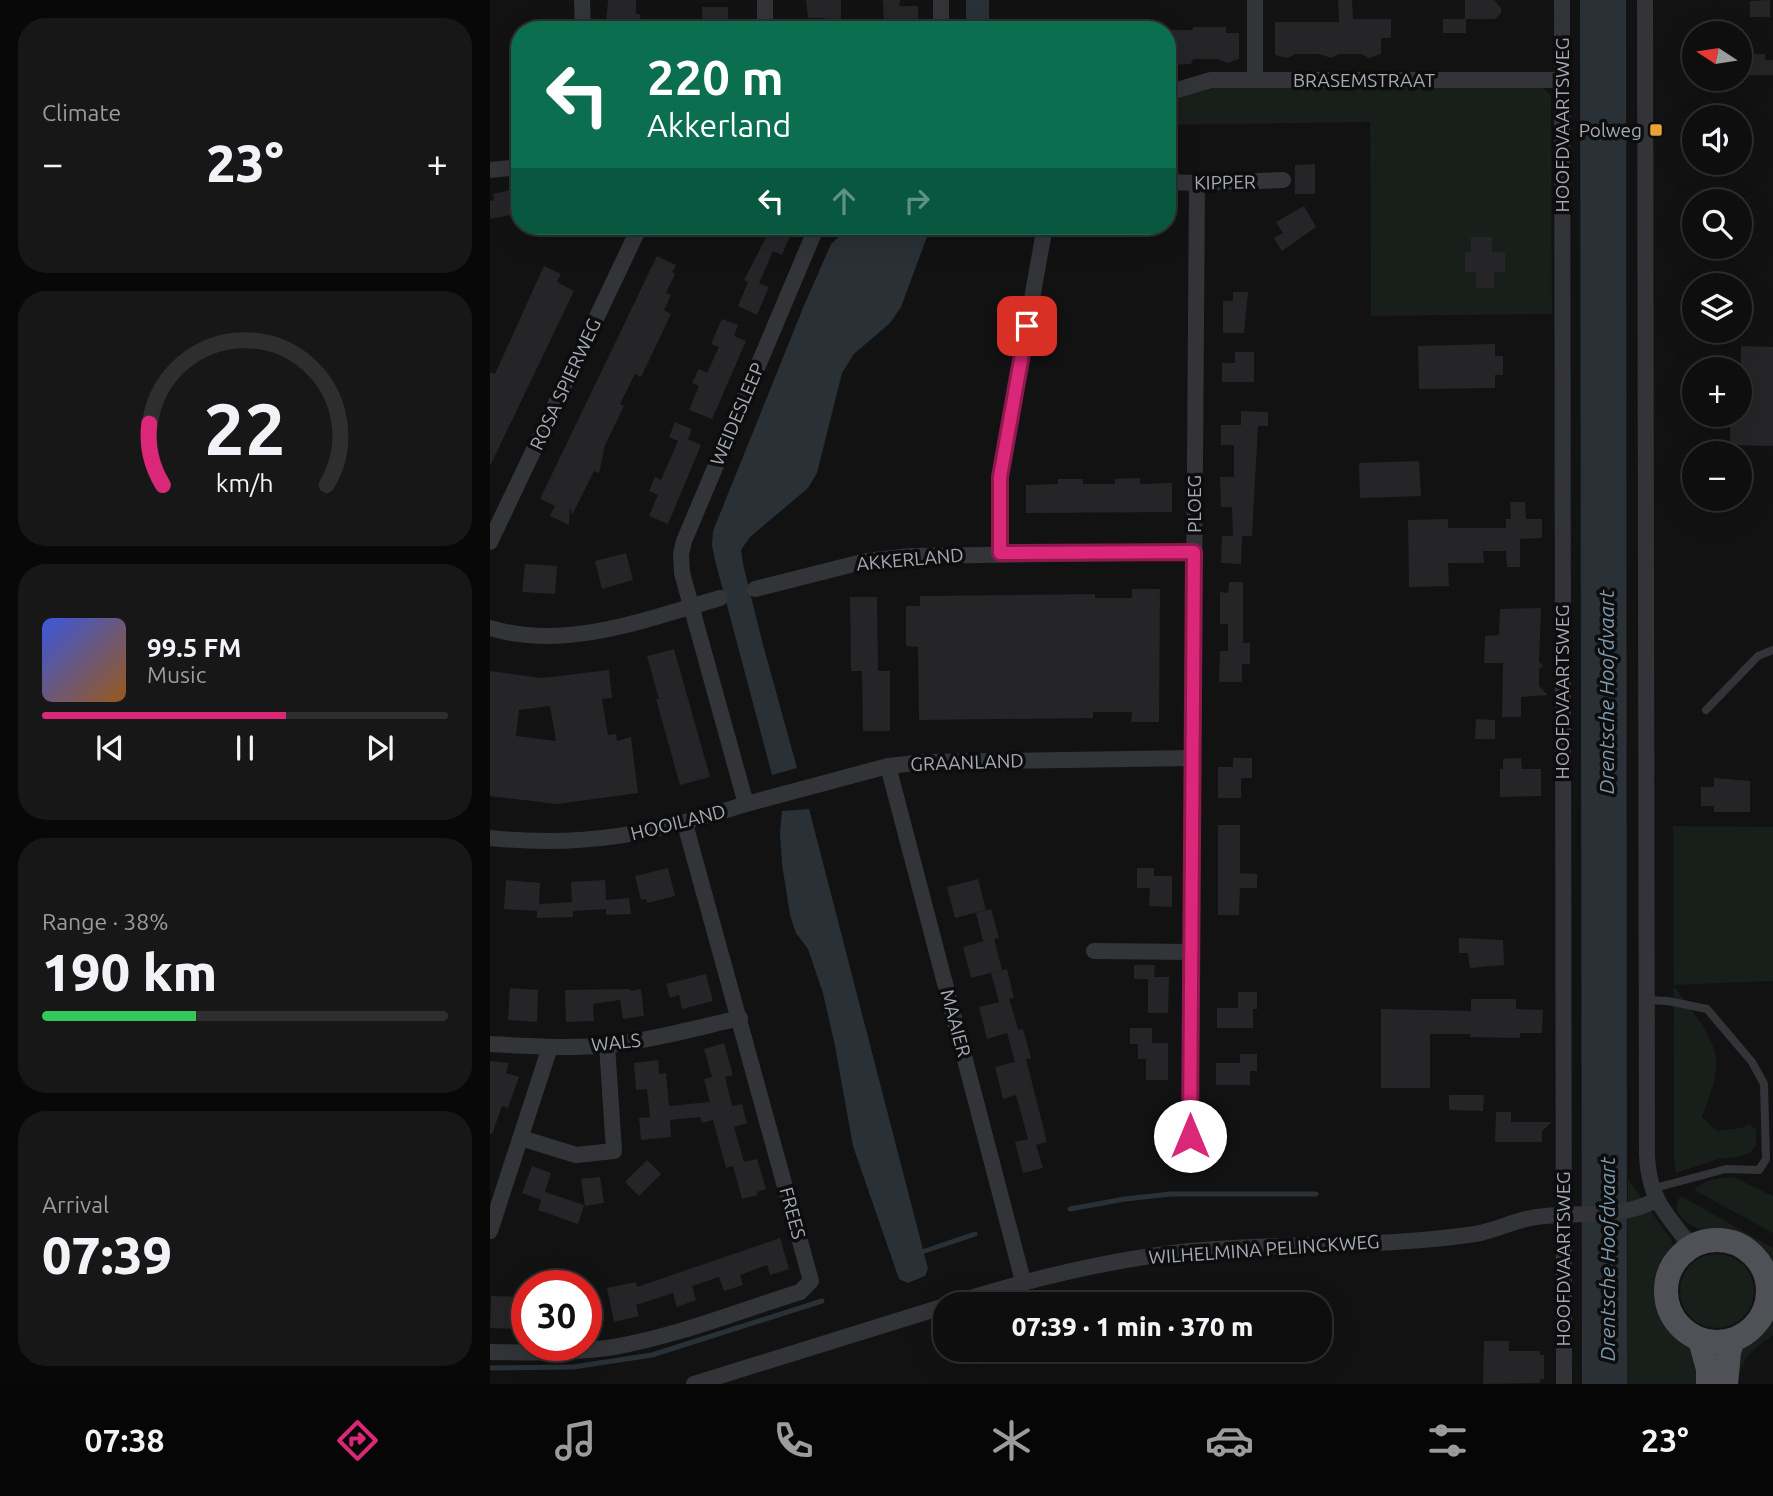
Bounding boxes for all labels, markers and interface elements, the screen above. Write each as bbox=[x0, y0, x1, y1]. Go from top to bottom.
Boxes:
north arrow bbox=[1682, 21, 1752, 91]
map controls bbox=[1682, 21, 1752, 511]
street label: HOOFDVAARTSWEG bbox=[1551, 37, 1573, 213]
icon: left bbox=[532, 49, 623, 140]
text: 220 m bbox=[647, 49, 784, 104]
street label: BRASEMSTRAAT bbox=[1293, 69, 1435, 91]
text: Climate bbox=[42, 100, 121, 125]
button: sound bbox=[1682, 105, 1752, 175]
text: Akkerland bbox=[647, 107, 791, 143]
place label: Polweg bbox=[1579, 119, 1642, 141]
marker: Polweg bbox=[1648, 122, 1664, 138]
text: 23° bbox=[206, 134, 284, 192]
text: − bbox=[42, 142, 63, 184]
text: + bbox=[427, 142, 448, 184]
street label: KIPPER bbox=[1194, 170, 1256, 194]
icon: left bbox=[752, 182, 790, 220]
icon: ahead bbox=[825, 182, 863, 220]
icon: right bbox=[898, 182, 936, 220]
button: search bbox=[1682, 189, 1752, 259]
button: layers bbox=[1682, 273, 1752, 343]
pin bbox=[997, 296, 1057, 356]
icon: arrive bbox=[1008, 307, 1046, 345]
street label: ROSA SPIERWEG bbox=[525, 315, 605, 453]
button: + bbox=[1682, 357, 1752, 427]
street label: WEIDESLEEP bbox=[705, 359, 769, 469]
text: 22 bbox=[204, 387, 286, 469]
button: − bbox=[1682, 441, 1752, 511]
text: km/h bbox=[216, 469, 274, 497]
street label: PLOEG bbox=[1183, 475, 1205, 533]
street label: AKKERLAND bbox=[855, 543, 965, 575]
water label: Drentsche Hoofdvaart bbox=[1594, 589, 1618, 794]
street label: HOOFDVAARTSWEG bbox=[1551, 604, 1573, 780]
text: 99.5 FM bbox=[147, 633, 241, 662]
text: Music bbox=[147, 662, 206, 687]
icon: previous bbox=[91, 729, 129, 767]
icon: pause bbox=[226, 729, 264, 767]
icon: next bbox=[361, 729, 399, 767]
street label: GRAANLAND bbox=[910, 749, 1024, 775]
street label: HOOILAND bbox=[628, 800, 728, 844]
text: Range · 38% bbox=[42, 909, 169, 934]
text: 190 km bbox=[42, 943, 217, 1001]
street label: MAAIER bbox=[936, 987, 976, 1059]
street label: WALS bbox=[590, 1028, 642, 1056]
position arrow bbox=[1153, 1099, 1227, 1173]
water label: Drentsche Hoofdvaart bbox=[1595, 1156, 1619, 1361]
street label: HOOFDVAARTSWEG bbox=[1552, 1171, 1574, 1347]
street label: FREES bbox=[775, 1184, 811, 1242]
text: Arrival bbox=[42, 1192, 109, 1217]
text: 07:39 bbox=[42, 1226, 172, 1284]
street label: WILHELMINA PELINCKWEG bbox=[1148, 1230, 1380, 1268]
speed limit sign: 30 bbox=[511, 1270, 602, 1361]
text: 07:39 · 1 min · 370 m bbox=[1012, 1312, 1253, 1341]
icon: directions bbox=[333, 1416, 382, 1465]
icon: music bbox=[551, 1416, 600, 1465]
icon: phone bbox=[769, 1416, 818, 1465]
icon: climate bbox=[987, 1416, 1036, 1465]
icon: car bbox=[1205, 1416, 1254, 1465]
icon: filters bbox=[1423, 1416, 1472, 1465]
text: 07:38 bbox=[84, 1422, 165, 1458]
text: 23° bbox=[1641, 1422, 1689, 1458]

